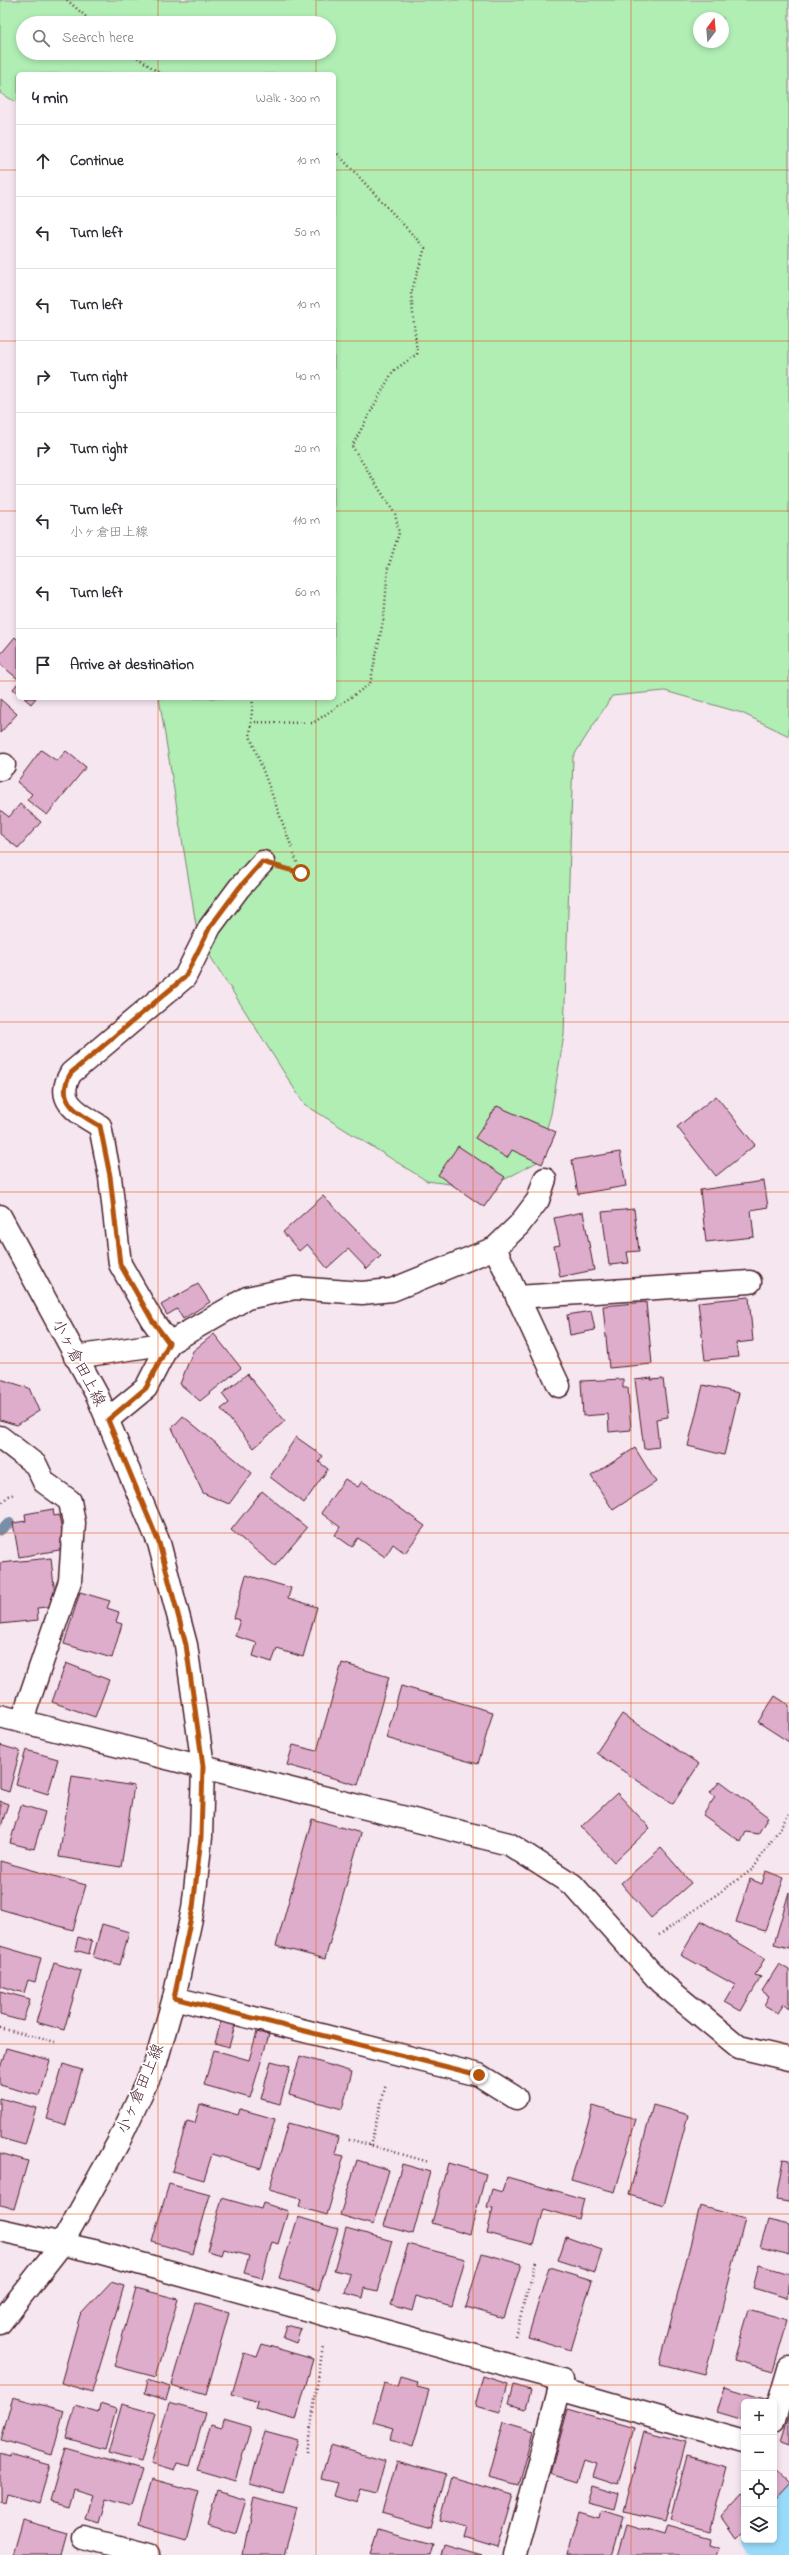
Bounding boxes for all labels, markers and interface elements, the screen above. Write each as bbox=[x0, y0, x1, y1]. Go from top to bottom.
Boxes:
north arrow bbox=[693, 12, 729, 48]
search box bbox=[16, 16, 336, 60]
icon: search bbox=[30, 27, 52, 49]
text: Search here bbox=[62, 27, 134, 49]
text: 4 min bbox=[32, 86, 68, 111]
text: Walk · 300 m bbox=[256, 89, 320, 108]
icon: ahead bbox=[32, 150, 54, 172]
text: Continue bbox=[70, 150, 124, 172]
text: 10 m bbox=[297, 151, 320, 170]
icon: left bbox=[32, 222, 54, 244]
text: Turn left bbox=[70, 222, 123, 244]
text: 50 m bbox=[294, 223, 320, 242]
icon: left bbox=[32, 294, 54, 316]
text: Turn left bbox=[70, 294, 123, 316]
text: 10 m bbox=[297, 295, 320, 314]
icon: right bbox=[32, 366, 54, 388]
text: Turn right bbox=[70, 366, 128, 388]
text: 40 m bbox=[296, 367, 320, 386]
icon: right bbox=[32, 438, 54, 460]
text: Turn right bbox=[70, 438, 128, 460]
text: 20 m bbox=[295, 439, 320, 458]
text: Turn left bbox=[70, 499, 123, 521]
icon: left bbox=[32, 510, 54, 532]
text: 110 m bbox=[293, 511, 320, 530]
text: 小ヶ倉田上線 bbox=[70, 523, 148, 542]
icon: left bbox=[32, 582, 54, 604]
text: Turn left bbox=[70, 582, 123, 604]
text: 60 m bbox=[295, 583, 320, 602]
icon: arrive bbox=[32, 654, 54, 676]
text: Arrive at destination bbox=[70, 654, 194, 676]
route start bbox=[292, 864, 310, 882]
street label: 小ヶ倉田上線 bbox=[45, 1315, 111, 1411]
street label: 小ヶ倉田上線 bbox=[111, 2040, 171, 2138]
route end bbox=[470, 2066, 488, 2084]
map controls bbox=[741, 2399, 777, 2543]
button: + bbox=[741, 2399, 777, 2435]
button: − bbox=[741, 2435, 777, 2471]
button: locate bbox=[741, 2471, 777, 2507]
button: layers bbox=[741, 2507, 777, 2543]

